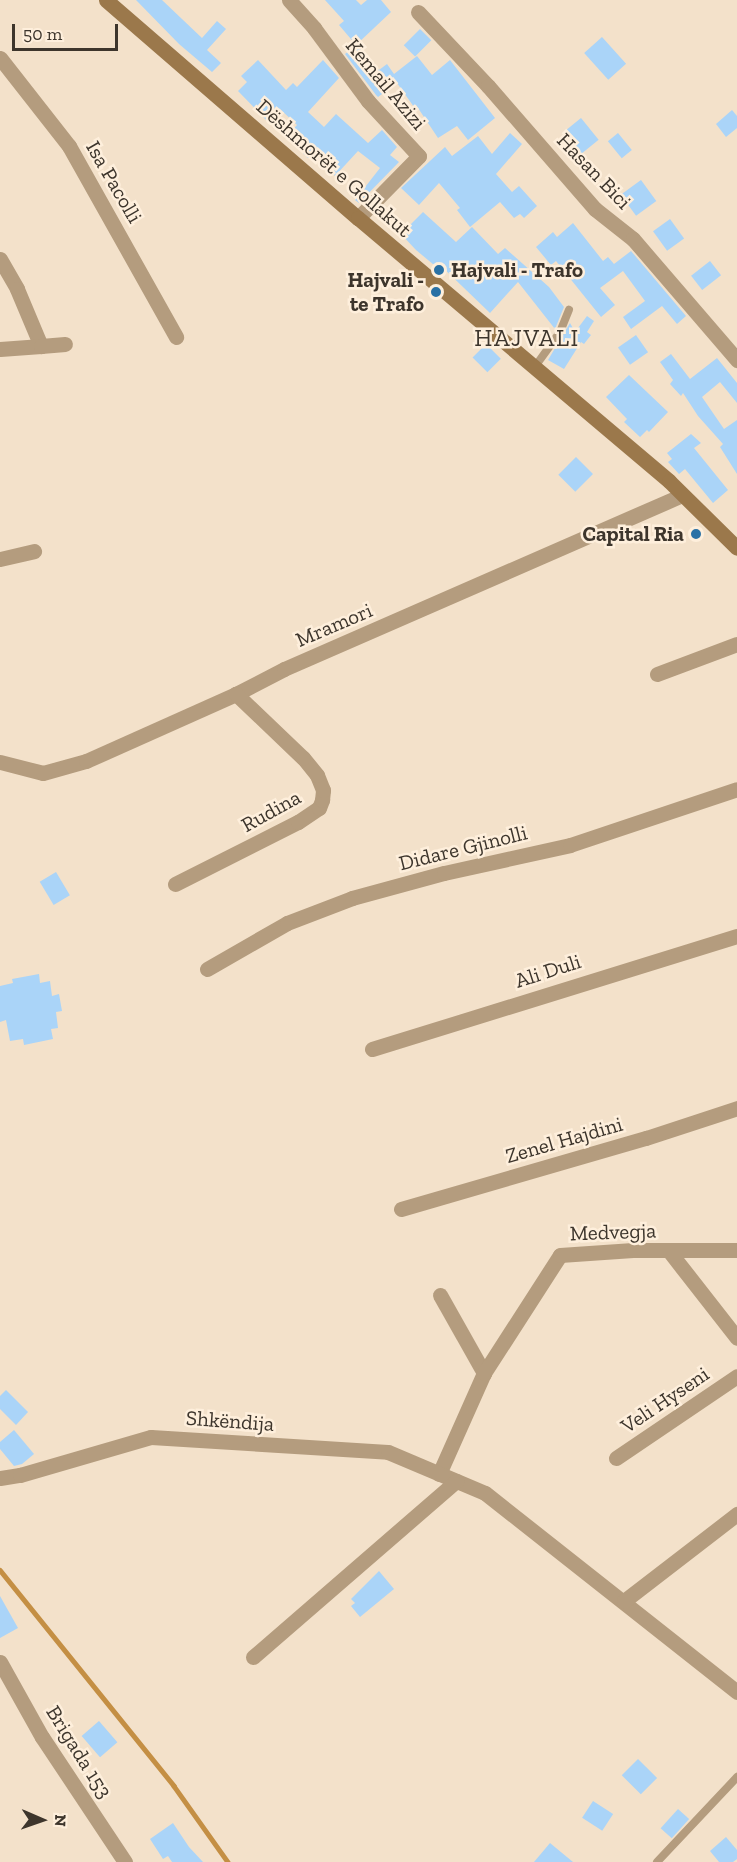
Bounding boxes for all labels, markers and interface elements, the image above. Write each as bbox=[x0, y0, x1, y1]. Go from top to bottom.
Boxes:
scale bar bbox=[15, 12, 122, 50]
text: 50 m bbox=[23, 23, 62, 45]
street label: Kemail Azizi bbox=[340, 33, 432, 135]
street label: Dëshmorët e Gollakut bbox=[251, 94, 417, 242]
street label: Hasan Bici bbox=[552, 128, 636, 214]
street label: Isa Pacolli bbox=[81, 137, 147, 227]
place label: Hajvali - Trafo bbox=[451, 257, 583, 283]
marker: Hajvali - Trafo bbox=[432, 263, 446, 277]
place label: Hajvali - te Trafo bbox=[348, 267, 424, 317]
marker: Hajvali - te Trafo bbox=[429, 285, 443, 299]
district label: HAJVALI bbox=[474, 324, 580, 352]
place label: Capital Ria bbox=[582, 521, 684, 547]
marker: Capital Ria bbox=[689, 527, 703, 541]
street label: Mramori bbox=[292, 598, 376, 652]
street label: Rudina bbox=[237, 784, 305, 838]
street label: Didare Gjinolli bbox=[396, 820, 530, 876]
street label: Ali Duli bbox=[512, 949, 584, 993]
street label: Zenel Hajdini bbox=[503, 1111, 625, 1169]
street label: Medvegja bbox=[569, 1218, 657, 1246]
street label: Veli Hyseni bbox=[616, 1361, 714, 1439]
street label: Shkëndija bbox=[185, 1405, 275, 1437]
street label: Brigada 153 bbox=[41, 1701, 117, 1803]
north arrow bbox=[12, 1790, 72, 1850]
text: N bbox=[51, 1814, 70, 1827]

